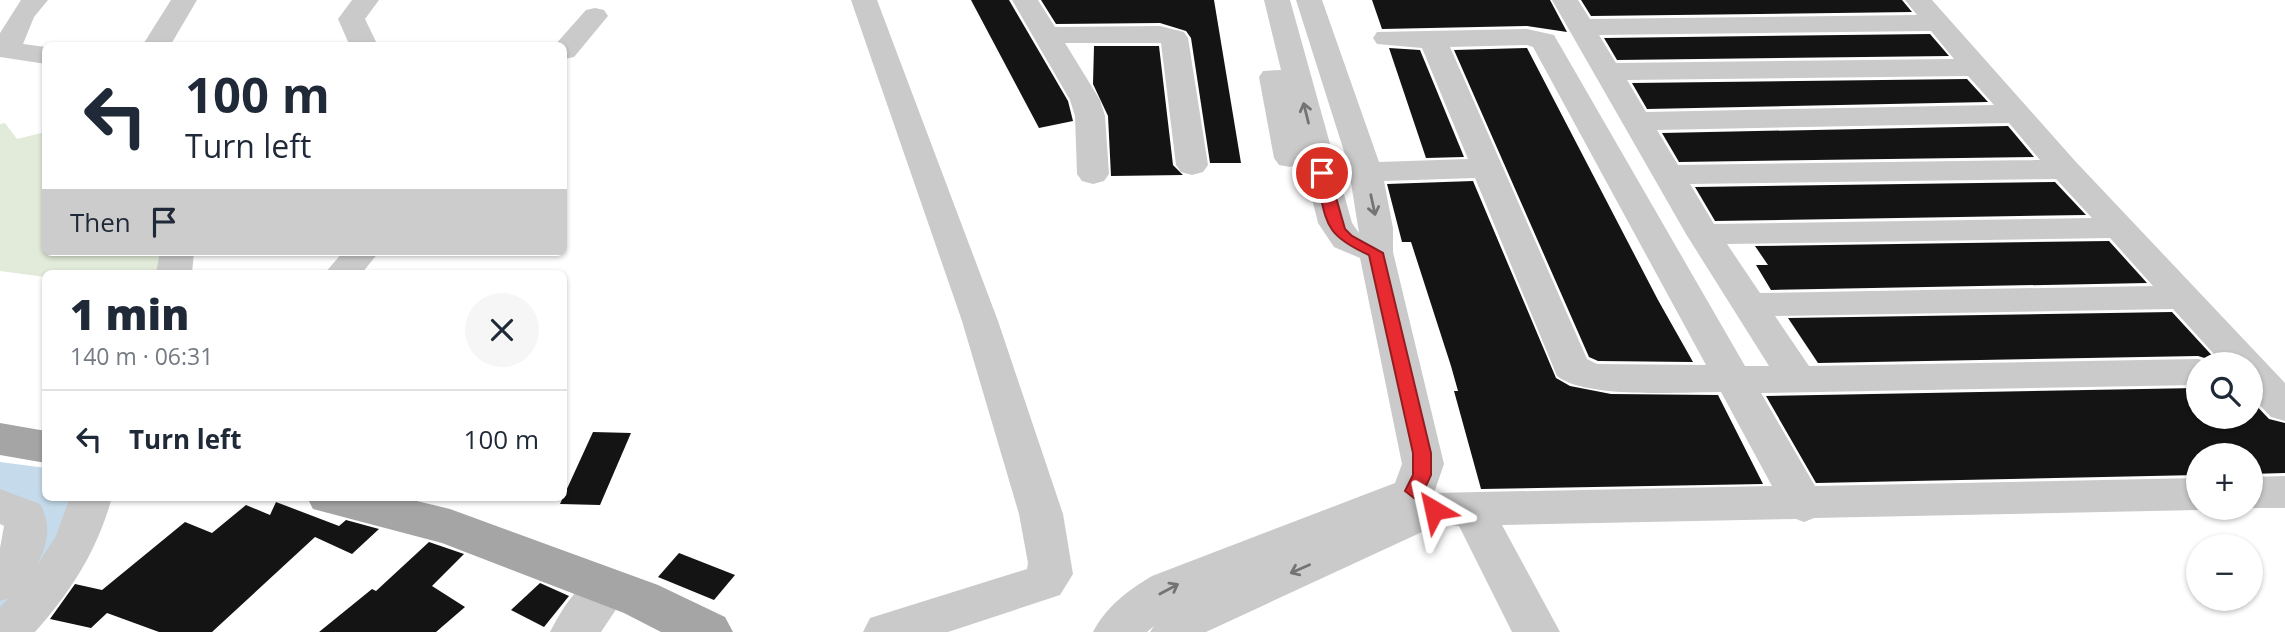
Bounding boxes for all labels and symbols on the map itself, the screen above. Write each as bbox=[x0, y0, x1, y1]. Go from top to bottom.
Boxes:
one-way arrow bbox=[1299, 102, 1312, 124]
pin bbox=[1292, 143, 1352, 203]
one-way arrow bbox=[1366, 193, 1380, 216]
position arrow bbox=[1397, 473, 1471, 547]
one-way arrow bbox=[1290, 562, 1311, 576]
one-way arrow bbox=[1159, 582, 1179, 596]

